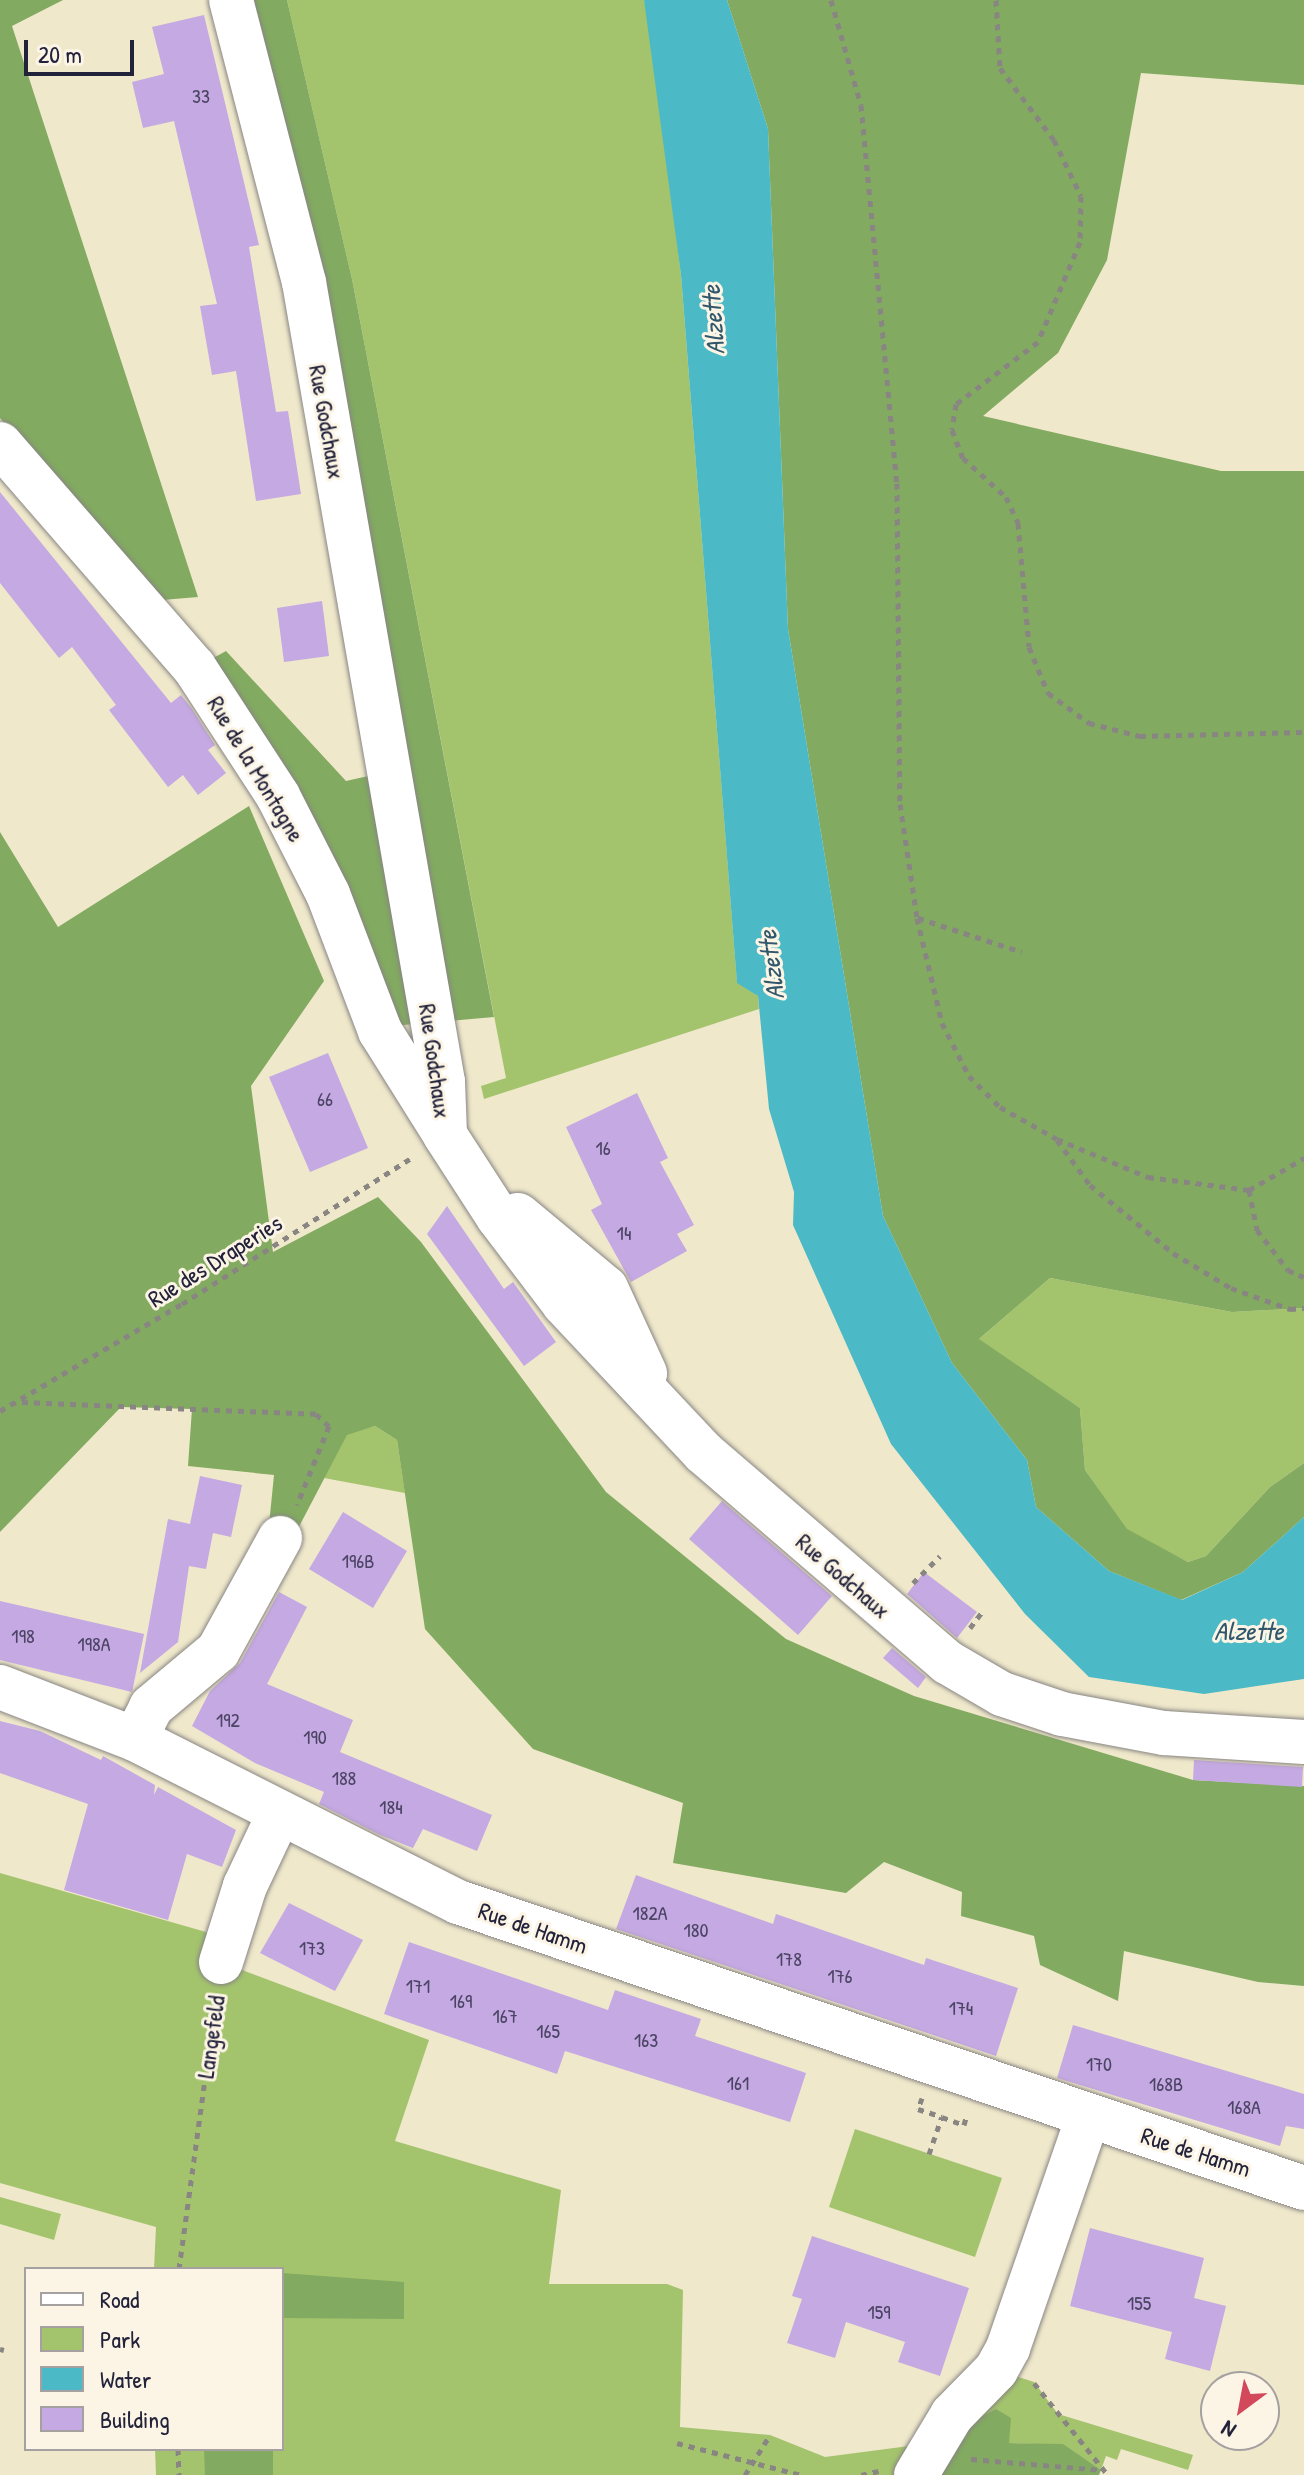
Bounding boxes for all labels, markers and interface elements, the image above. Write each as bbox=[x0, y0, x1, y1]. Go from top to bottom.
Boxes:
scale bar bbox=[28, 24, 138, 74]
text: 20 m bbox=[38, 38, 82, 70]
house number: 33 bbox=[192, 83, 210, 107]
water label: Alzette bbox=[695, 284, 731, 356]
street label: Rue Godchaux bbox=[303, 363, 351, 481]
street label: Rue de la Montagne bbox=[201, 691, 311, 847]
water label: Alzette bbox=[751, 929, 791, 1001]
street label: Rue Godchaux bbox=[413, 1002, 457, 1120]
house number: 66 bbox=[317, 1086, 333, 1110]
house number: 16 bbox=[595, 1135, 611, 1159]
street label: Rue des Draperies bbox=[143, 1208, 287, 1314]
house number: 14 bbox=[617, 1220, 631, 1244]
street label: Rue Godchaux bbox=[790, 1527, 896, 1625]
house number: 196B bbox=[342, 1548, 374, 1572]
water label: Alzette bbox=[1214, 1615, 1284, 1647]
house number: 198 bbox=[11, 1623, 35, 1647]
house number: 198A bbox=[77, 1631, 111, 1655]
house number: 192 bbox=[216, 1707, 240, 1731]
house number: 190 bbox=[303, 1724, 327, 1748]
house number: 188 bbox=[332, 1765, 356, 1789]
house number: 184 bbox=[379, 1794, 403, 1818]
street label: Rue de Hamm bbox=[475, 1896, 591, 1960]
house number: 182A bbox=[632, 1900, 668, 1924]
house number: 180 bbox=[684, 1917, 708, 1941]
house number: 173 bbox=[299, 1935, 325, 1959]
house number: 178 bbox=[776, 1946, 802, 1970]
house number: 176 bbox=[827, 1963, 853, 1987]
house number: 171 bbox=[406, 1973, 430, 1997]
house number: 169 bbox=[450, 1988, 472, 2012]
street label: Langefeld bbox=[191, 1994, 231, 2080]
house number: 174 bbox=[949, 1995, 973, 2019]
house number: 167 bbox=[492, 2003, 518, 2027]
house number: 165 bbox=[536, 2018, 560, 2042]
house number: 163 bbox=[634, 2027, 658, 2051]
house number: 170 bbox=[1086, 2051, 1112, 2075]
house number: 161 bbox=[727, 2070, 749, 2094]
house number: 168B bbox=[1149, 2071, 1183, 2095]
house number: 168A bbox=[1227, 2094, 1261, 2118]
street label: Rue de Hamm bbox=[1138, 2121, 1254, 2183]
legend bbox=[24, 2267, 284, 2451]
text: Road bbox=[100, 2283, 139, 2315]
house number: 155 bbox=[1127, 2290, 1151, 2314]
house number: 159 bbox=[867, 2299, 891, 2323]
text: Park bbox=[100, 2323, 140, 2355]
text: Water bbox=[100, 2363, 151, 2395]
north arrow bbox=[1200, 2371, 1280, 2451]
text: Building bbox=[100, 2403, 170, 2435]
text: N bbox=[1215, 2414, 1241, 2445]

